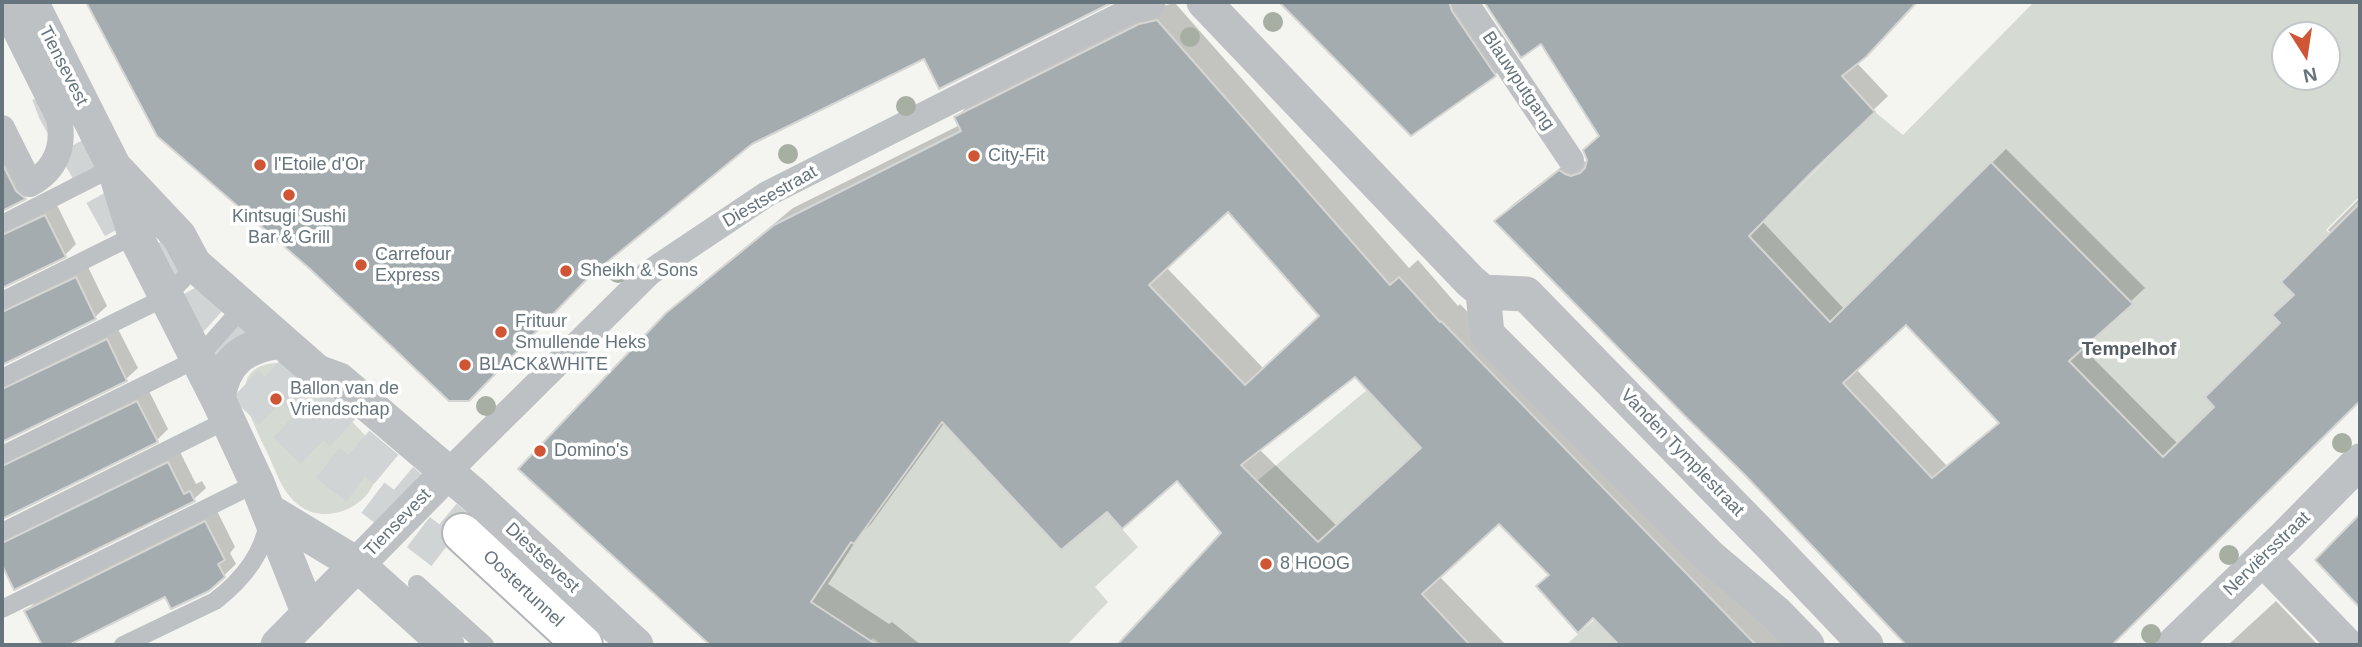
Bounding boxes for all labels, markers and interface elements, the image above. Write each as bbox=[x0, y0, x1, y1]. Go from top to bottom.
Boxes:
north arrow bbox=[2271, 21, 2341, 91]
street label: Tiensevest bbox=[34, 23, 92, 109]
street label: Blauwputgang bbox=[1477, 28, 1559, 134]
text: N bbox=[2301, 63, 2319, 87]
place label: City-Fit bbox=[988, 145, 1045, 167]
marker: City-Fit bbox=[966, 148, 982, 164]
place label: l'Etoile d'Or bbox=[274, 154, 365, 176]
marker: l'Etoile d'Or bbox=[252, 157, 268, 173]
street label: Diestsestraat bbox=[719, 161, 821, 233]
marker: Kintsugi Sushi Bar & Grill bbox=[281, 187, 297, 203]
place label: Kintsugi Sushi Bar & Grill bbox=[232, 206, 346, 248]
place label: Carrefour Express bbox=[375, 244, 451, 286]
marker: Carrefour Express bbox=[353, 257, 369, 273]
place label: Sheikh & Sons bbox=[580, 260, 698, 282]
marker: Sheikh & Sons bbox=[558, 263, 574, 279]
place label: Frituur Smullende Heks bbox=[515, 311, 646, 354]
marker: Frituur Smullende Heks bbox=[493, 324, 509, 340]
district label: Tempelhof bbox=[2082, 339, 2176, 361]
place label: BLACK&WHITE bbox=[479, 354, 608, 376]
marker: BLACK&WHITE bbox=[457, 357, 473, 373]
place label: Ballon van de Vriendschap bbox=[290, 378, 399, 420]
street label: Vanden Tymplestraat bbox=[1616, 385, 1748, 521]
marker: Ballon van de Vriendschap bbox=[268, 391, 284, 407]
place label: Domino's bbox=[554, 440, 628, 462]
marker: Domino's bbox=[532, 443, 548, 459]
street label: Tiensevest bbox=[360, 484, 436, 562]
street label: Nerviërsstraat bbox=[2219, 507, 2315, 601]
street label: Diestsevest bbox=[501, 518, 583, 598]
street label: Oostertunnel bbox=[478, 546, 568, 632]
place label: 8 HOOG bbox=[1280, 553, 1350, 575]
marker: 8 HOOG bbox=[1258, 556, 1274, 572]

